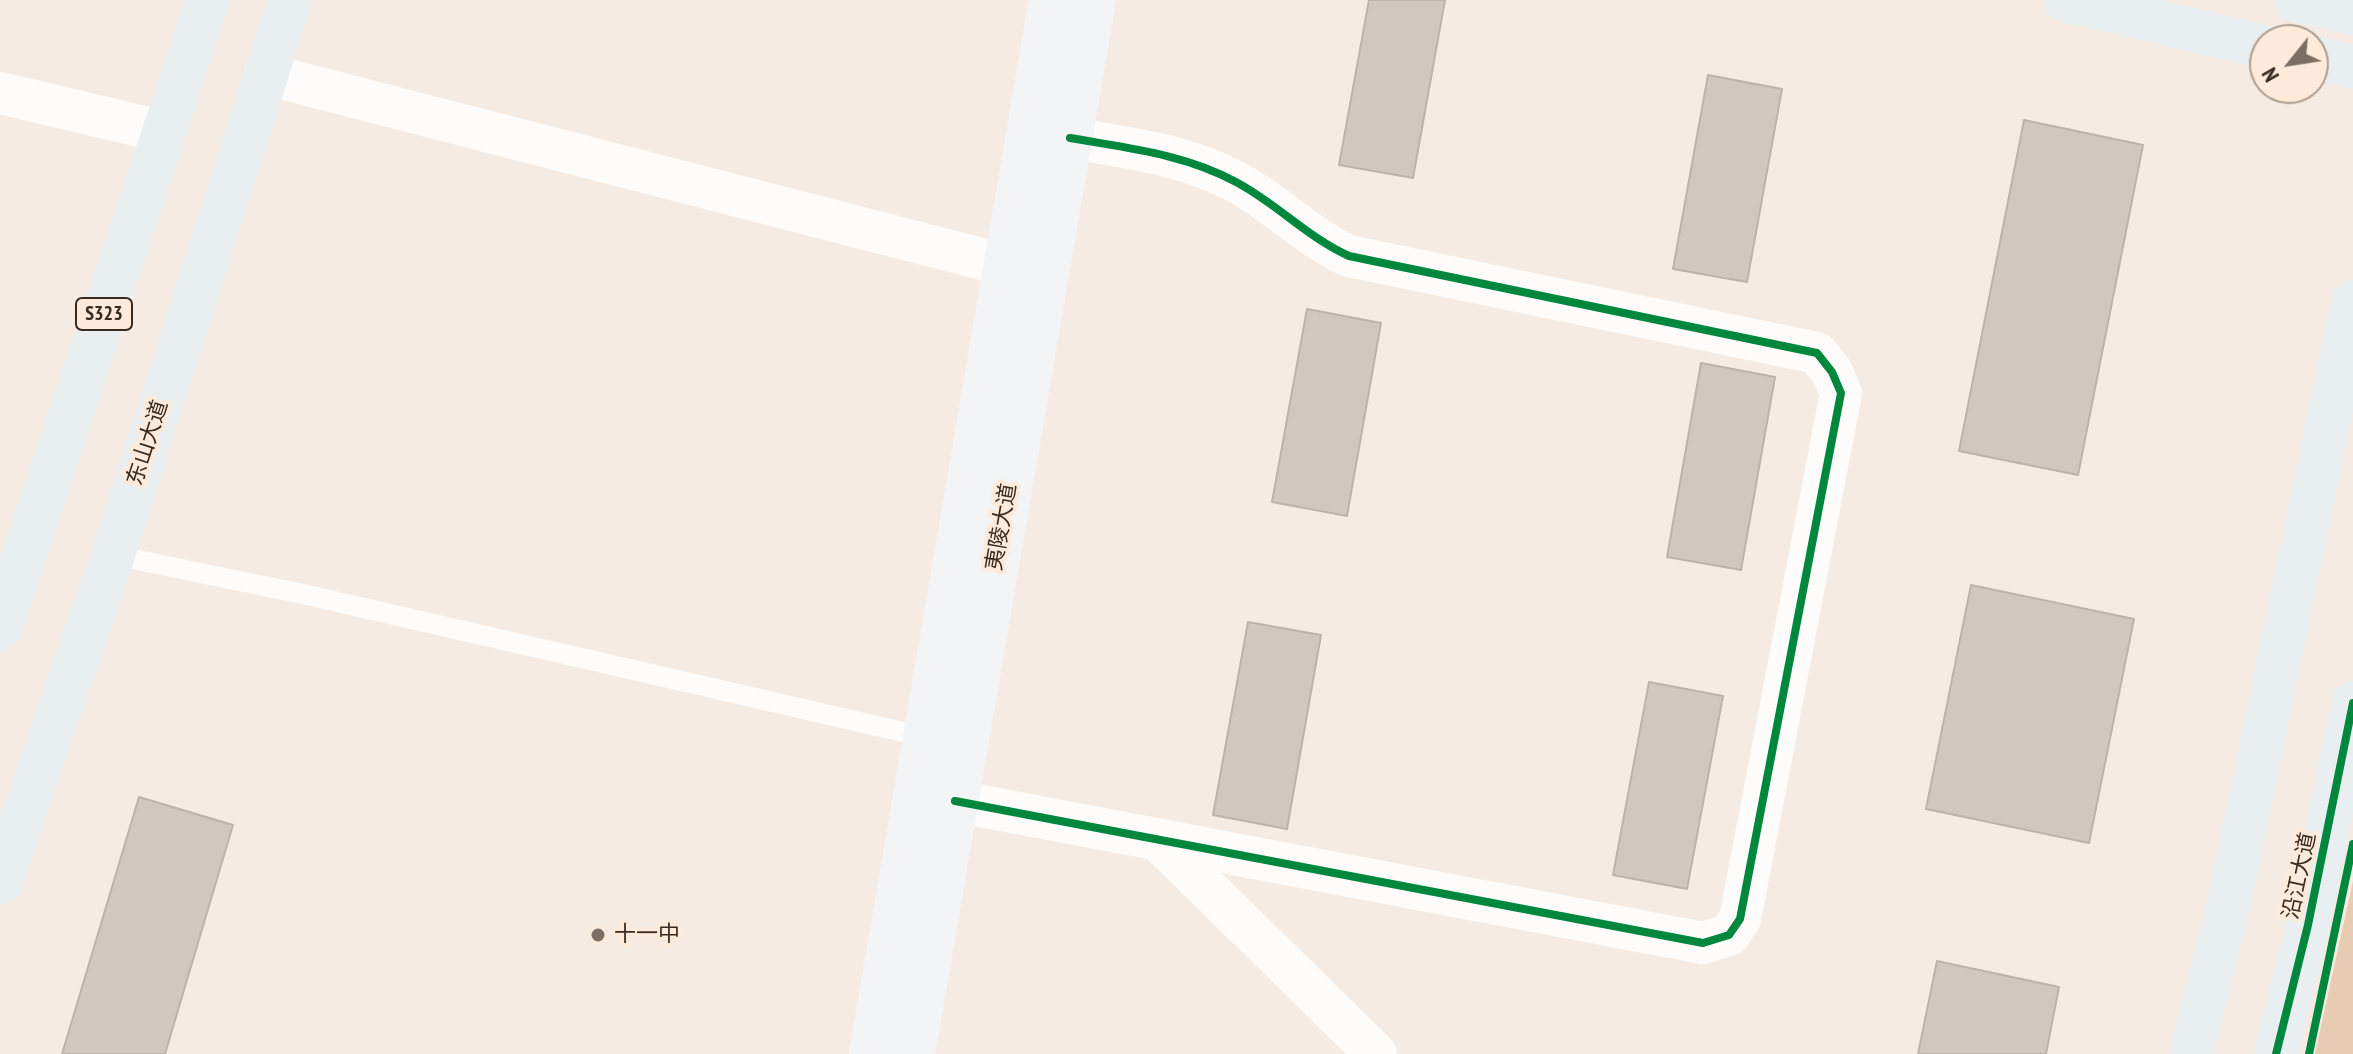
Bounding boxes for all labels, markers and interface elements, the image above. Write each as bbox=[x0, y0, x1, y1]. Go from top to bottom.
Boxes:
north arrow bbox=[2249, 24, 2329, 104]
text: N bbox=[2255, 63, 2285, 87]
road number: S323 bbox=[76, 298, 132, 330]
street label: 东山大道 bbox=[122, 397, 174, 489]
street label: 夷陵大道 bbox=[981, 481, 1023, 573]
street label: 沿江大道 bbox=[2278, 830, 2322, 922]
place label: 十一中 bbox=[614, 922, 680, 948]
marker: 十一中 bbox=[589, 926, 607, 944]

